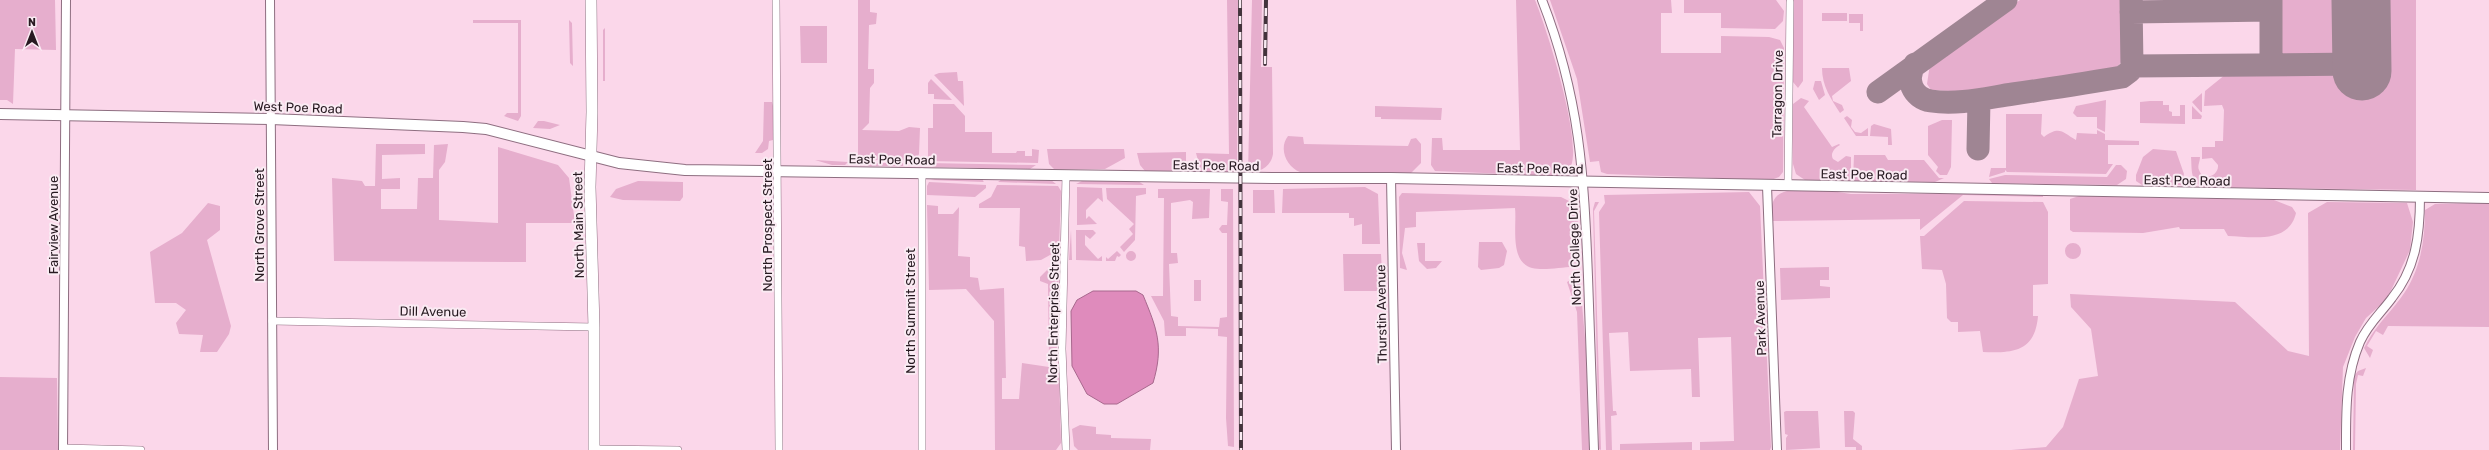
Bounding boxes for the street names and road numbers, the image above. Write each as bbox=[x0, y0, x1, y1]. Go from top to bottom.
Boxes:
street label: Tarragon Drive bbox=[1769, 50, 1787, 138]
street label: West Poe Road bbox=[253, 98, 343, 117]
street label: East Poe Road bbox=[848, 151, 936, 168]
street label: East Poe Road bbox=[1172, 157, 1260, 174]
street label: North Prospect Street bbox=[760, 159, 775, 291]
street label: East Poe Road bbox=[1496, 160, 1584, 177]
street label: East Poe Road bbox=[1820, 166, 1908, 183]
street label: North Grove Street bbox=[252, 168, 267, 282]
street label: North Main Street bbox=[570, 171, 587, 279]
street label: East Poe Road bbox=[2143, 172, 2231, 189]
street label: Fairview Avenue bbox=[46, 176, 61, 274]
street label: North College Drive bbox=[1565, 188, 1585, 306]
street label: North Enterprise Street bbox=[1045, 242, 1062, 384]
street label: North Summit Street bbox=[903, 248, 918, 374]
street label: Thurstin Avenue bbox=[1373, 264, 1390, 364]
street label: Park Avenue bbox=[1752, 280, 1769, 356]
street label: Dill Avenue bbox=[399, 303, 467, 320]

